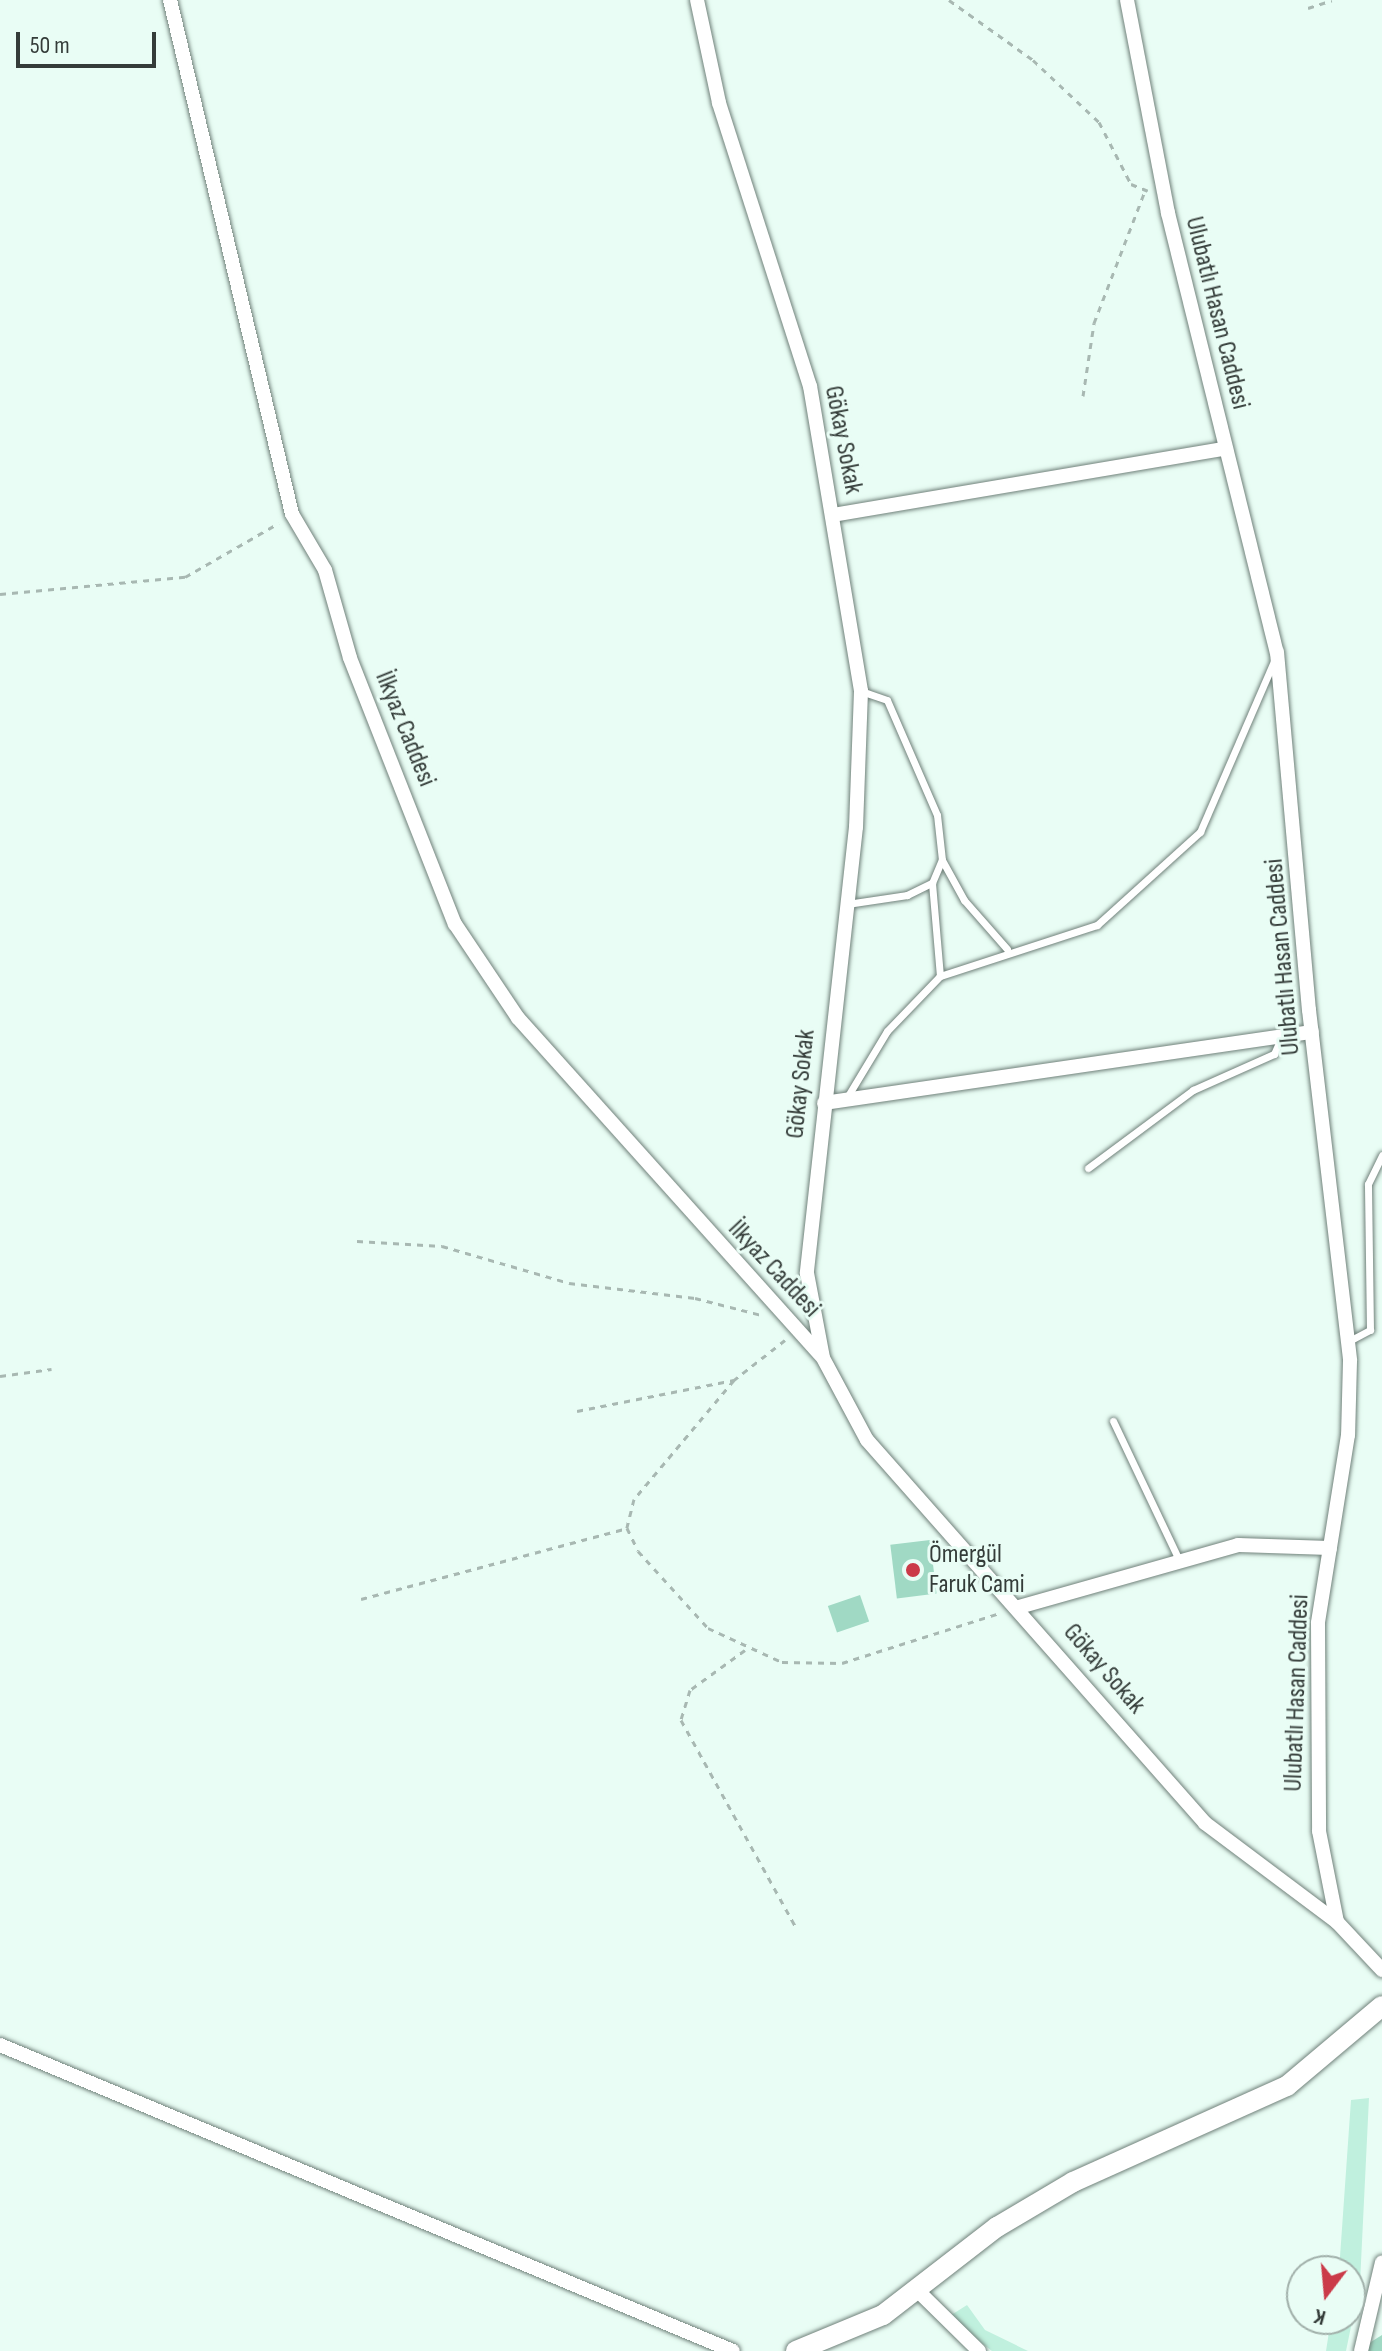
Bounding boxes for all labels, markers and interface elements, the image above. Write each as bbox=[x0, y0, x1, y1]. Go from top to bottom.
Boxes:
scale bar bbox=[20, 16, 160, 66]
text: 50 m bbox=[30, 31, 70, 60]
street label: Ulubatlı Hasan Caddesi bbox=[1178, 214, 1256, 412]
street label: Gökay Sokak bbox=[817, 383, 869, 497]
street label: İlkyaz Caddesi bbox=[368, 667, 442, 791]
street label: Ulubatlı Hasan Caddesi bbox=[1259, 857, 1307, 1057]
street label: Gökay Sokak bbox=[780, 1028, 822, 1140]
street label: İlkyaz Caddesi bbox=[721, 1214, 827, 1324]
place label: Ömergül Faruk Cami bbox=[929, 1539, 1024, 1600]
marker: Ömergül Faruk Cami bbox=[904, 1561, 922, 1579]
street label: Ulubatlı Hasan Caddesi bbox=[1278, 1594, 1316, 1792]
street label: Gökay Sokak bbox=[1056, 1617, 1152, 1721]
north arrow bbox=[1286, 2255, 1366, 2335]
text: K bbox=[1311, 2302, 1329, 2331]

